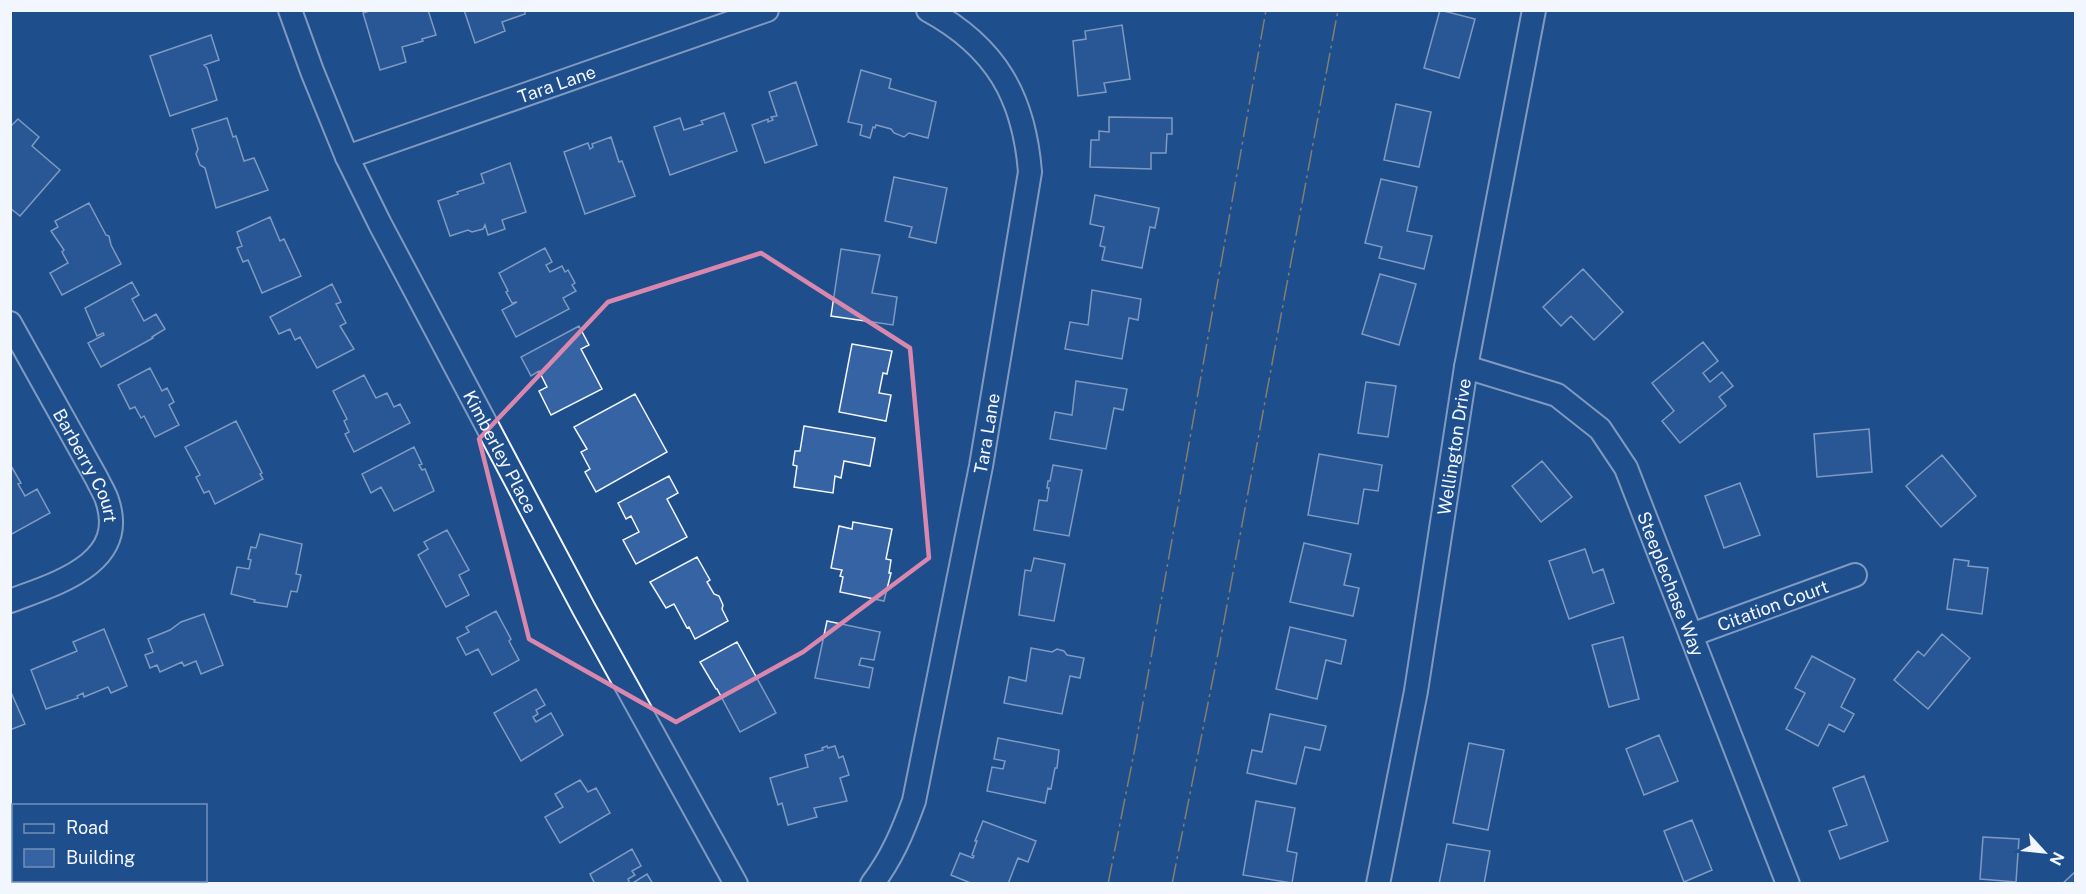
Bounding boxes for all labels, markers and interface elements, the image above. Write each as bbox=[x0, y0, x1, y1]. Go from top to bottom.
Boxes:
street label: Tara Lane bbox=[515, 60, 598, 107]
street label: Wellington Drive bbox=[1433, 377, 1475, 516]
street label: Kimberley Place bbox=[459, 387, 542, 517]
street label: Tara Lane bbox=[969, 392, 1003, 476]
street label: Barberry Court bbox=[49, 405, 122, 523]
street label: Steeplechase Way bbox=[1633, 508, 1709, 659]
street label: Citation Court bbox=[1714, 575, 1831, 635]
legend bbox=[12, 804, 207, 882]
text: Road bbox=[66, 817, 109, 838]
north arrow bbox=[2014, 822, 2074, 882]
text: Building bbox=[66, 847, 135, 868]
text: N bbox=[2046, 849, 2068, 868]

